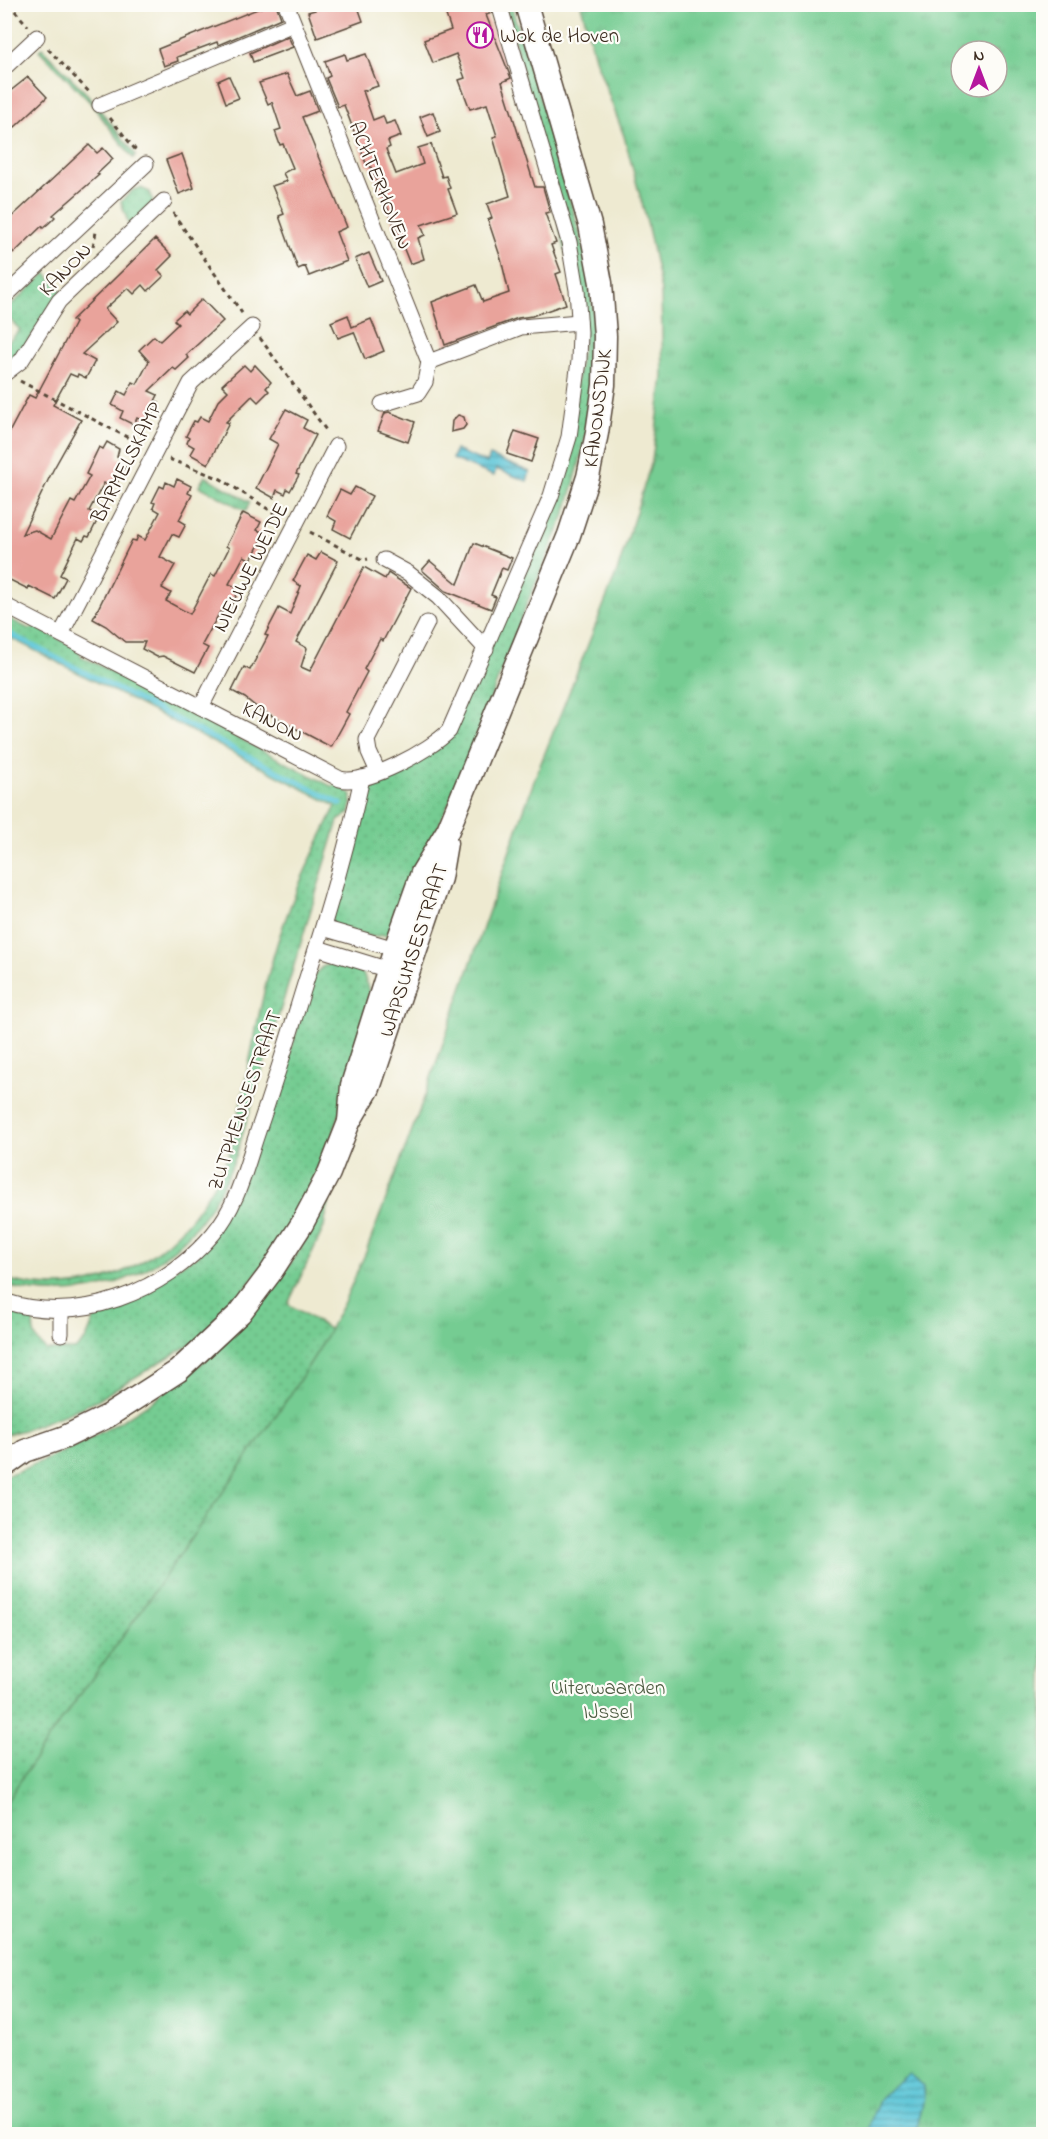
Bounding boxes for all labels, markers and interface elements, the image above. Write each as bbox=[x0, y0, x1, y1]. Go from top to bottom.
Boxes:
restaurant icon: Wok de Hoven bbox=[465, 20, 495, 50]
place label: Wok de Hoven bbox=[500, 22, 619, 52]
north arrow bbox=[949, 39, 1009, 99]
text: N bbox=[974, 44, 985, 68]
street label: ACHTERHOVEN bbox=[340, 117, 418, 254]
street label: KANON bbox=[33, 236, 100, 304]
street label: KANONSDIJK bbox=[577, 346, 621, 469]
street label: BARMELSKAMP bbox=[84, 397, 171, 529]
street label: NIEUWE WEIDE bbox=[206, 498, 297, 638]
street label: KANON bbox=[236, 695, 308, 751]
street label: WAPSUMSESTRAAT bbox=[373, 860, 457, 1041]
street label: ZUTPHENSESTRAAT bbox=[201, 1007, 291, 1195]
park label: Uiterwaarden IJssel bbox=[551, 1674, 665, 1728]

